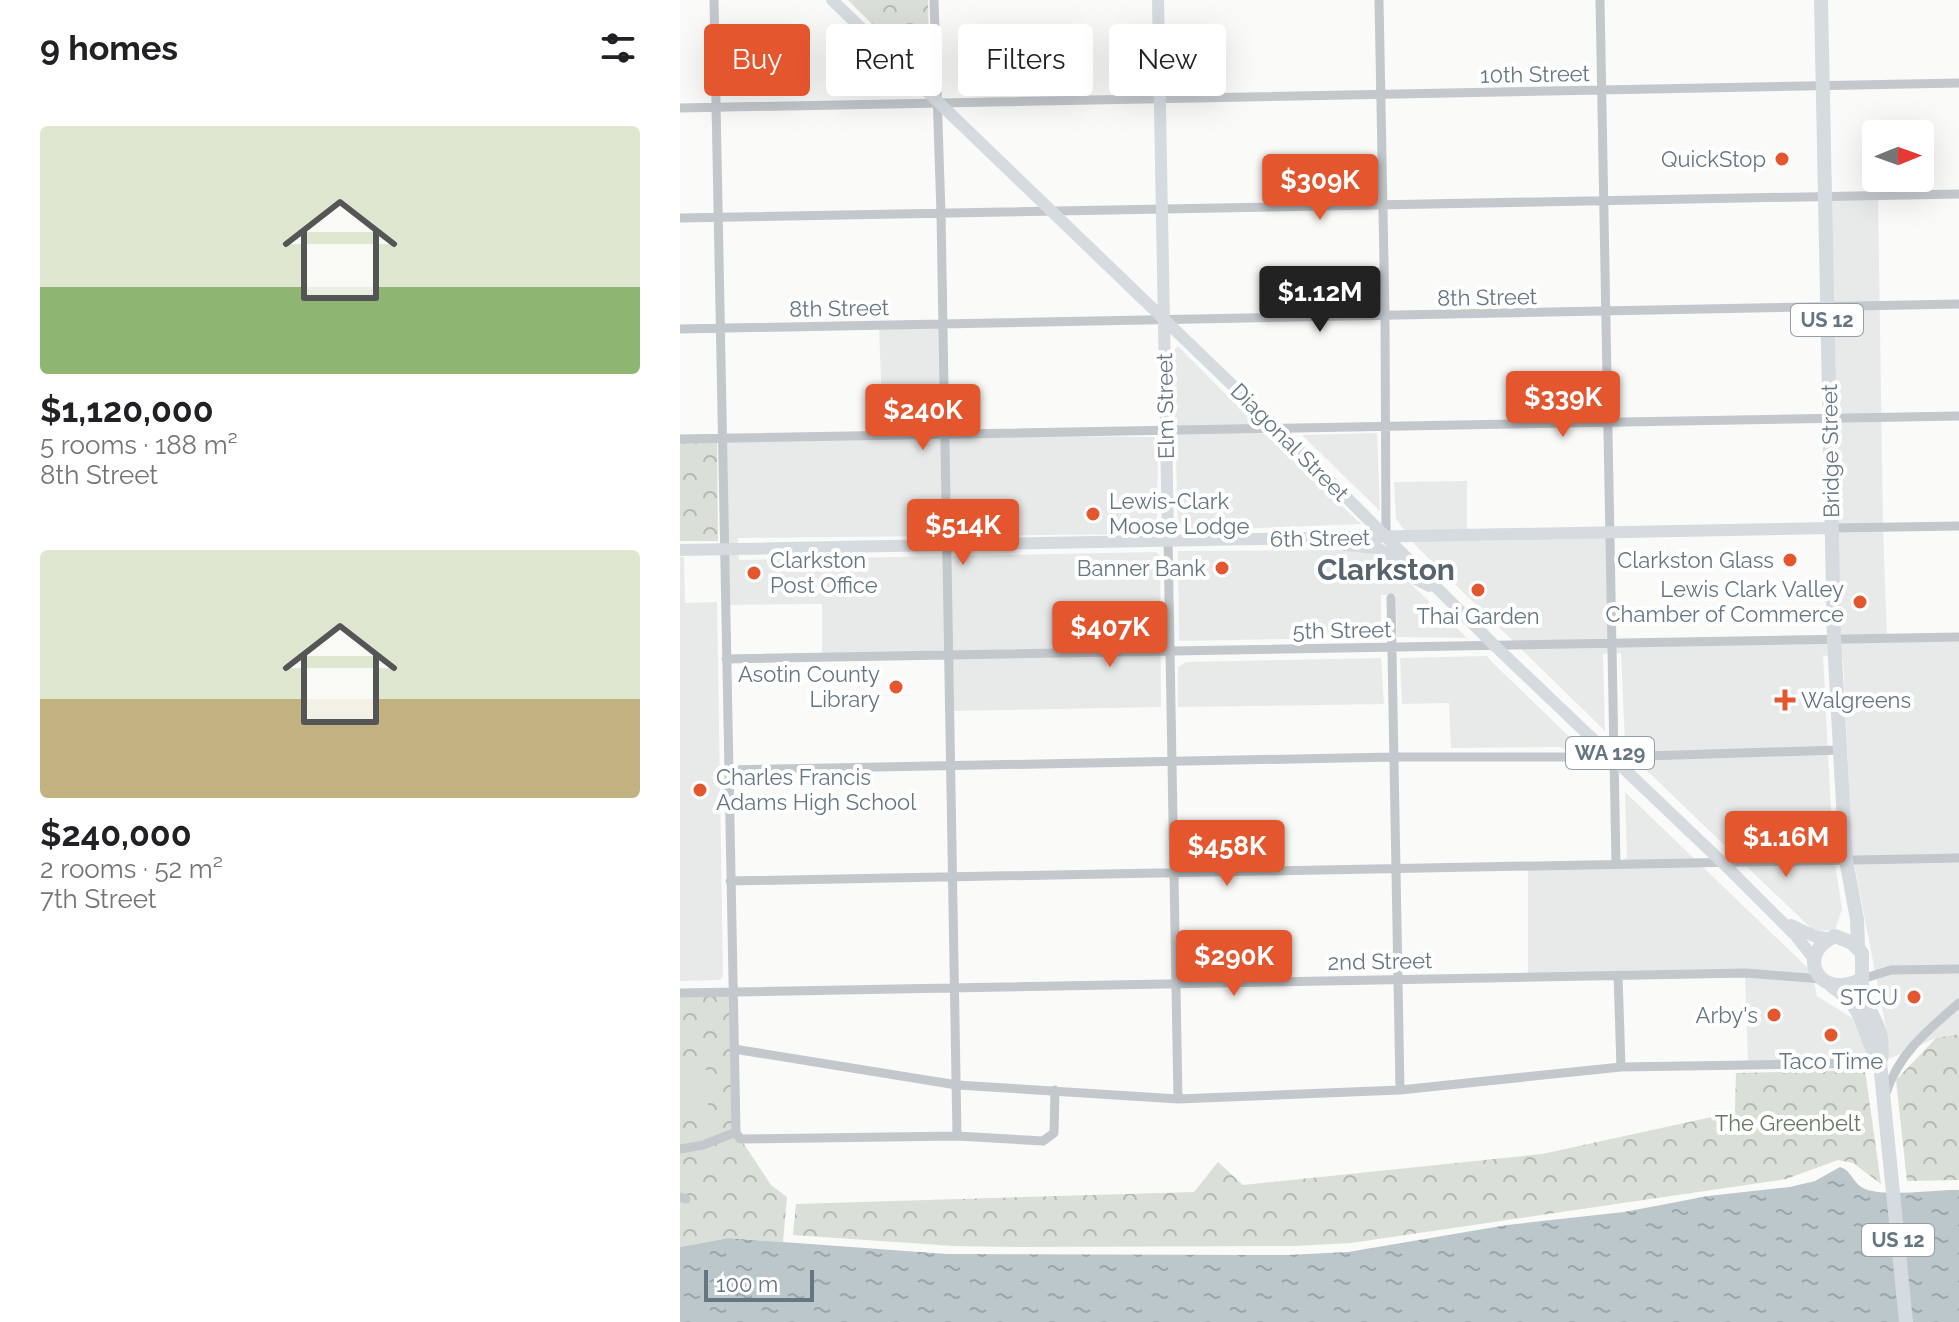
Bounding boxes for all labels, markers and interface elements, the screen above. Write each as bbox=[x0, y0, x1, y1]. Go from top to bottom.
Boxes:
chip: Buy bbox=[704, 24, 810, 96]
chip: Rent bbox=[826, 24, 942, 96]
chip: Filters bbox=[958, 24, 1093, 96]
chip: New bbox=[1109, 24, 1226, 96]
icon: filters bbox=[596, 26, 640, 70]
text: 9 homes bbox=[40, 28, 178, 68]
street label: 10th Street bbox=[1480, 60, 1591, 88]
north arrow bbox=[1862, 120, 1934, 192]
map controls bbox=[1862, 120, 1934, 192]
place label: QuickStop bbox=[1661, 146, 1766, 172]
marker: QuickStop bbox=[1773, 150, 1791, 168]
pin: $309K bbox=[1264, 154, 1376, 222]
text: $309K bbox=[1280, 165, 1360, 195]
icon: home bbox=[268, 178, 412, 322]
pin: $1.12M bbox=[1255, 266, 1385, 334]
text: $1.12M bbox=[1277, 277, 1363, 307]
street label: 8th Street bbox=[1437, 283, 1538, 311]
street label: 8th Street bbox=[789, 294, 890, 322]
road number: US 12 bbox=[1791, 304, 1863, 336]
street label: Elm Street bbox=[1151, 352, 1179, 459]
pin: $339K bbox=[1507, 371, 1619, 439]
street label: Diagonal Street bbox=[1226, 378, 1355, 507]
text: $339K bbox=[1524, 382, 1602, 412]
street label: Bridge Street bbox=[1816, 383, 1844, 518]
pin: $240K bbox=[867, 384, 979, 452]
text: $1,120,000 bbox=[40, 390, 214, 430]
text: $240K bbox=[883, 395, 963, 425]
text: 5 rooms · 188 m² bbox=[40, 430, 238, 460]
text: 8th Street bbox=[40, 460, 158, 490]
place label: Lewis-Clark Moose Lodge bbox=[1109, 488, 1249, 539]
pin: $514K bbox=[907, 499, 1019, 567]
marker: Lewis-Clark Moose Lodge bbox=[1084, 505, 1102, 523]
text: $514K bbox=[925, 510, 1001, 540]
street label: 6th Street bbox=[1270, 524, 1371, 552]
place label: Clarkston Post Office bbox=[770, 547, 878, 598]
place label: Clarkston Glass bbox=[1617, 547, 1774, 573]
marker: Clarkston Glass bbox=[1781, 551, 1799, 569]
district label: Clarkston bbox=[1317, 552, 1455, 587]
place label: Banner Bank bbox=[1077, 555, 1206, 581]
marker: Banner Bank bbox=[1213, 559, 1231, 577]
marker: Clarkston Post Office bbox=[745, 564, 763, 582]
place label: Lewis Clark Valley Chamber of Commerce bbox=[1605, 576, 1844, 627]
marker: Thai Garden bbox=[1469, 581, 1487, 599]
marker: Lewis Clark Valley Chamber of Commerce bbox=[1851, 593, 1869, 611]
pin: $407K bbox=[1054, 601, 1166, 669]
icon: home bbox=[268, 602, 412, 746]
place label: Thai Garden bbox=[1416, 603, 1540, 629]
text: $407K bbox=[1070, 612, 1150, 642]
street label: 5th Street bbox=[1292, 616, 1392, 644]
place label: Asotin County Library bbox=[738, 661, 880, 712]
marker: Asotin County Library bbox=[887, 678, 905, 696]
place label: Walgreens bbox=[1801, 687, 1911, 713]
marker: Walgreens bbox=[1776, 691, 1794, 709]
road number: WA 129 bbox=[1566, 737, 1654, 769]
place label: Charles Francis Adams High School bbox=[716, 764, 916, 815]
marker: Charles Francis Adams High School bbox=[691, 781, 709, 799]
pin: $1.16M bbox=[1721, 811, 1851, 879]
text: $240,000 bbox=[40, 814, 192, 854]
pin: $458K bbox=[1171, 820, 1283, 888]
text: $1.16M bbox=[1743, 822, 1829, 852]
text: $458K bbox=[1188, 831, 1266, 861]
text: 2 rooms · 52 m² bbox=[40, 854, 223, 884]
text: 7th Street bbox=[40, 884, 157, 914]
pin: $290K bbox=[1178, 930, 1290, 998]
text: $290K bbox=[1194, 941, 1274, 971]
street label: 2nd Street bbox=[1327, 947, 1433, 975]
place label: STCU bbox=[1840, 984, 1898, 1010]
marker: STCU bbox=[1905, 988, 1923, 1006]
place label: Arby's bbox=[1696, 1002, 1758, 1028]
marker: Arby's bbox=[1765, 1006, 1783, 1024]
marker: Taco Time bbox=[1822, 1026, 1840, 1044]
place label: Taco Time bbox=[1779, 1048, 1883, 1074]
park label: The Greenbelt bbox=[1715, 1110, 1862, 1136]
road number: US 12 bbox=[1862, 1224, 1934, 1256]
scale bar bbox=[704, 1266, 814, 1302]
text: 100 m bbox=[716, 1271, 778, 1297]

